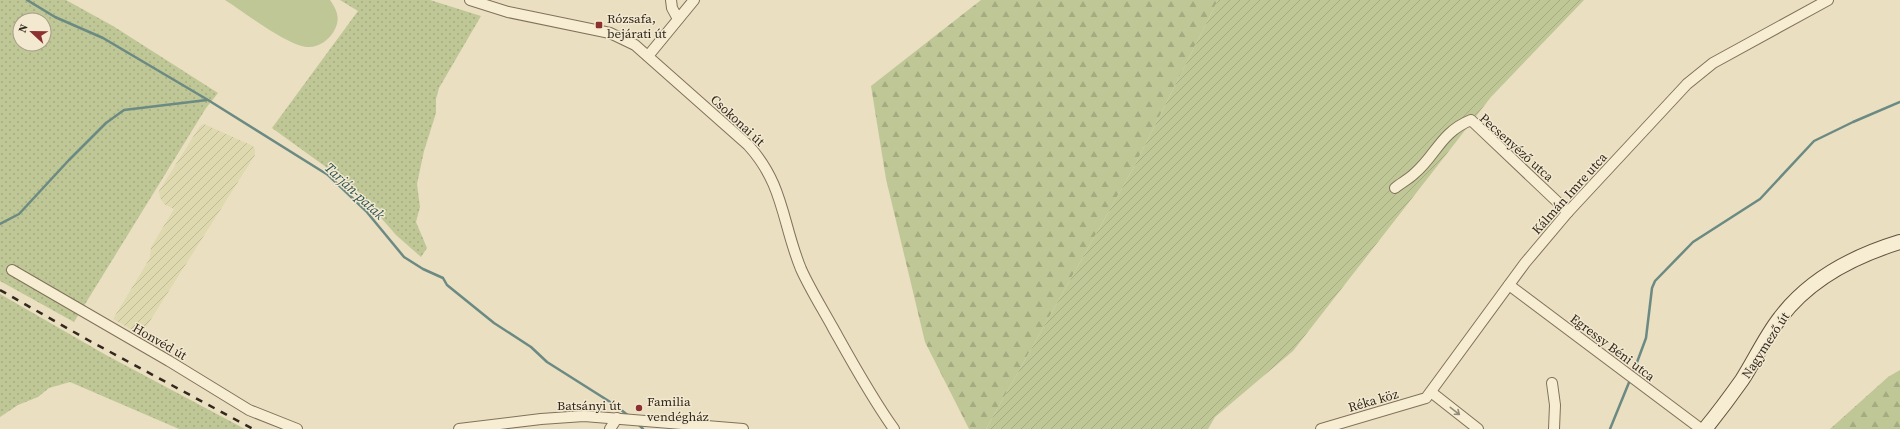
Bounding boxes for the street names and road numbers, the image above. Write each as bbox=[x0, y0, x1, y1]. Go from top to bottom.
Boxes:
street label: Csokonai út bbox=[707, 91, 769, 150]
street label: Pecsenyéző utca bbox=[1476, 110, 1558, 185]
street label: Kálmán Imre utca bbox=[1528, 149, 1611, 238]
street label: Nagymező út bbox=[1738, 308, 1794, 382]
street label: Egressy Béni utca bbox=[1567, 310, 1659, 385]
street label: Honvéd út bbox=[130, 319, 191, 364]
street label: Réka köz bbox=[1346, 385, 1400, 416]
street label: Batsányi út bbox=[557, 397, 622, 414]

